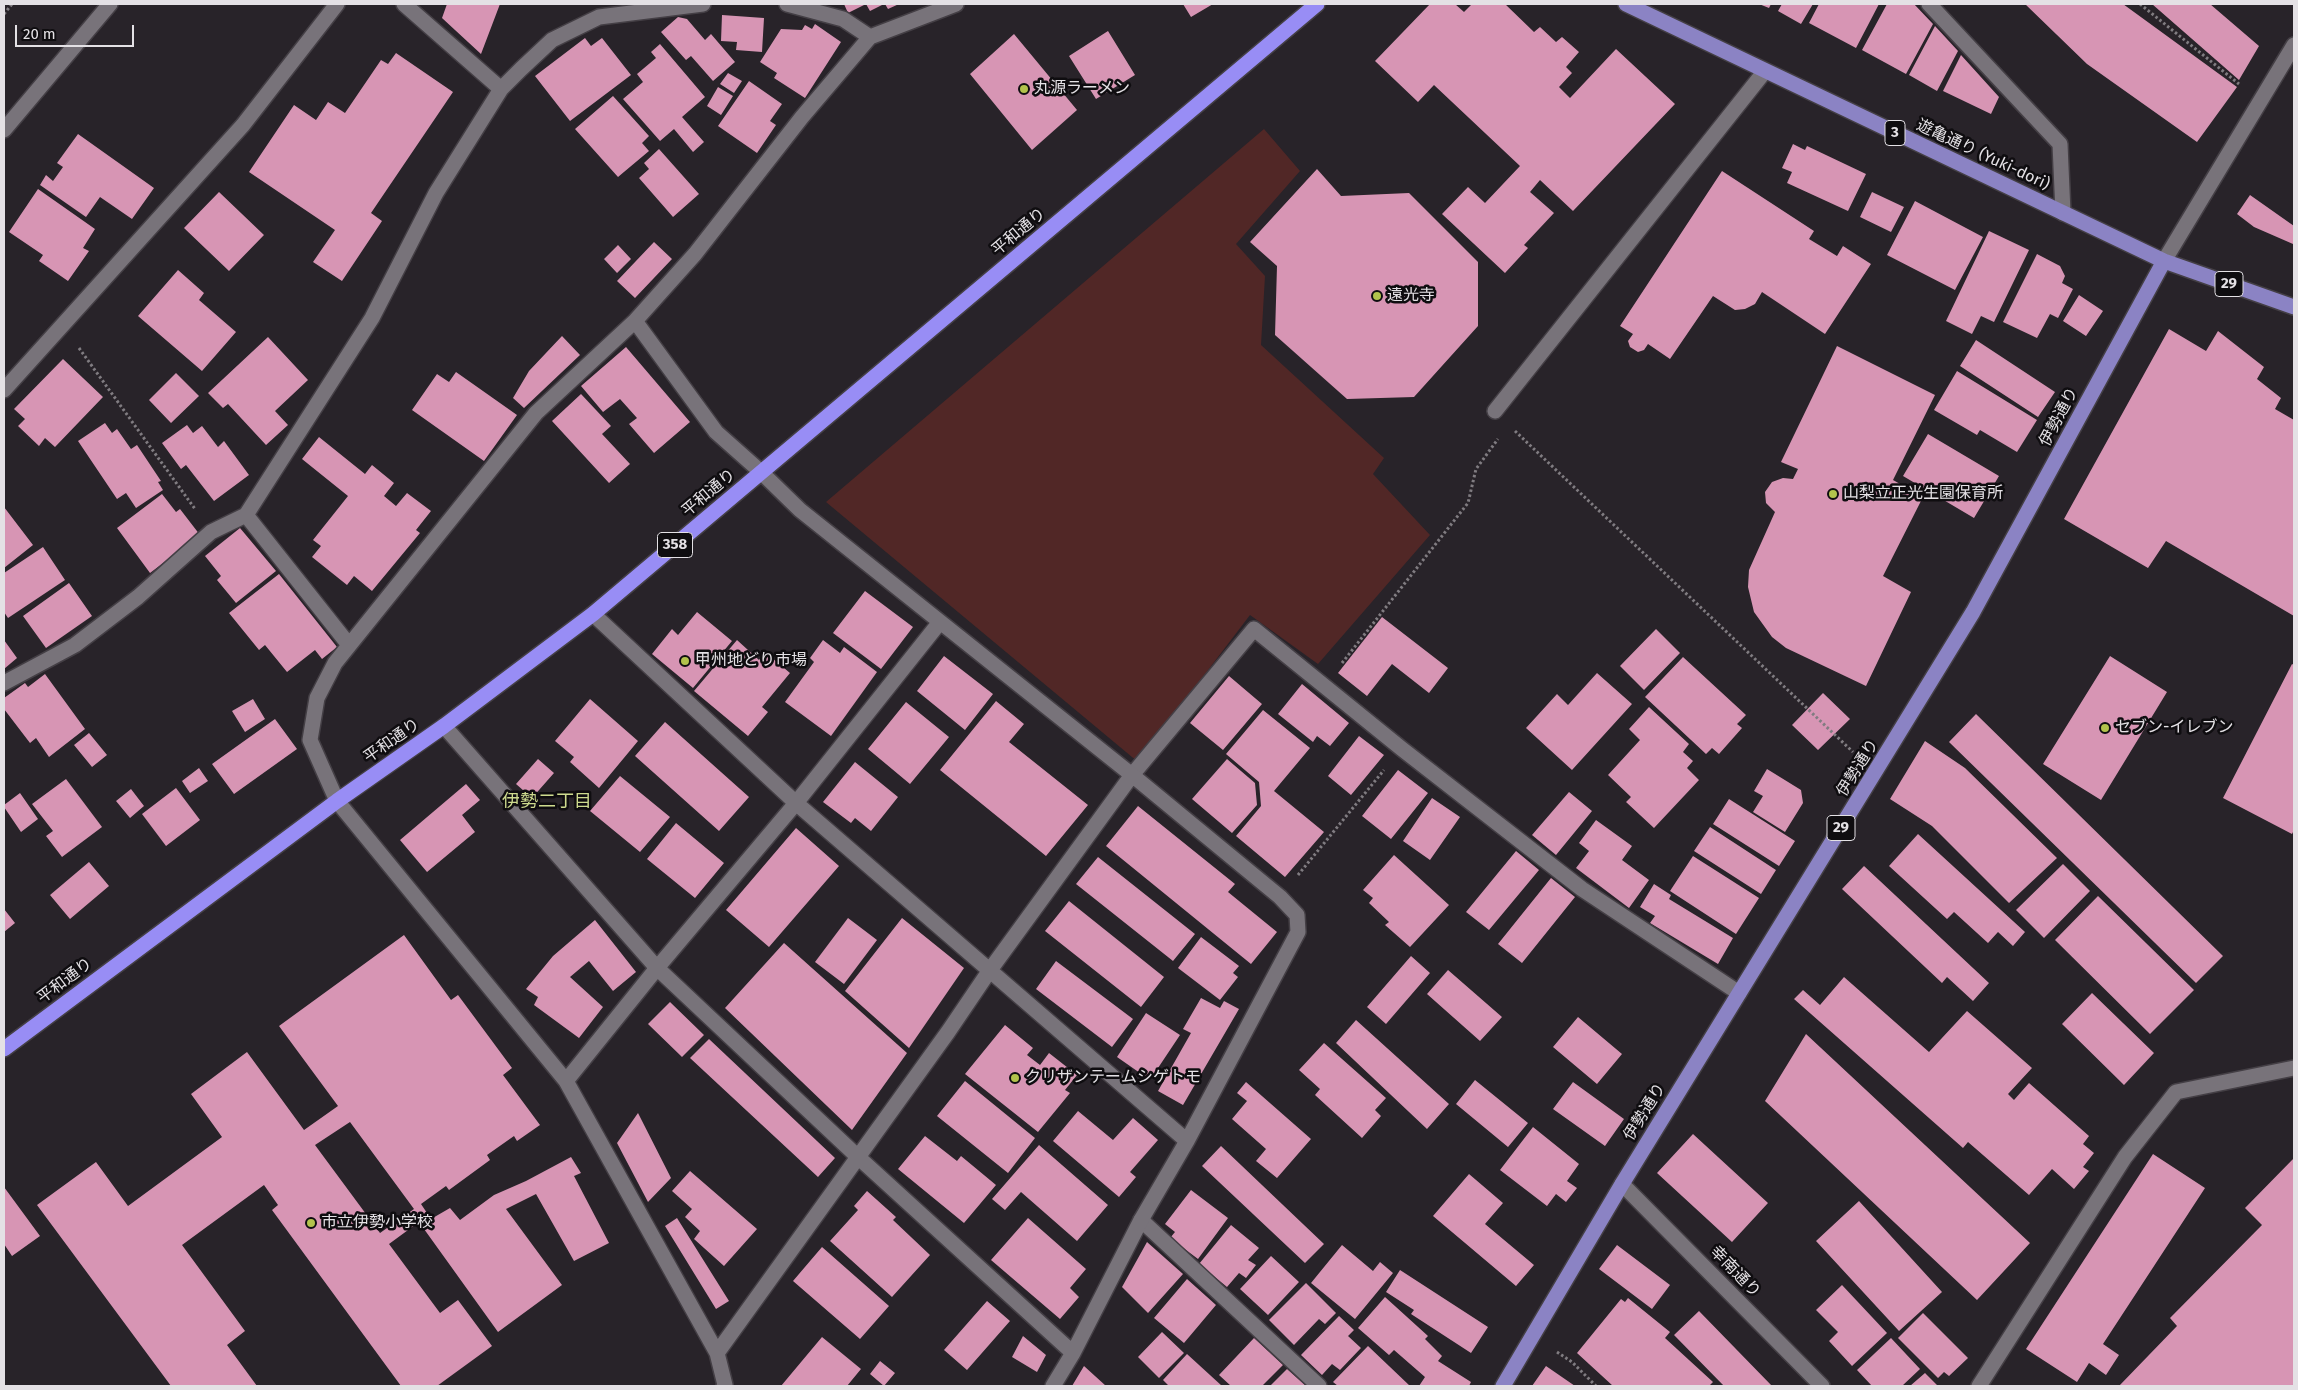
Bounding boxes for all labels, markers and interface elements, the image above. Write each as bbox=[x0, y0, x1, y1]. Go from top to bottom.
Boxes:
scale bar bbox=[18, 15, 136, 47]
text: 20 m bbox=[23, 25, 56, 43]
place label: 丸源ラーメン bbox=[1034, 79, 1130, 99]
marker: 丸源ラーメン bbox=[1018, 83, 1030, 95]
street label: 遊亀通り (Yuki-dori) bbox=[1913, 116, 2053, 194]
road number: 3 bbox=[1885, 120, 1905, 146]
street label: 平和通り bbox=[988, 204, 1050, 260]
road number: 29 bbox=[2215, 272, 2243, 296]
place label: 遠光寺 bbox=[1387, 286, 1435, 306]
marker: 遠光寺 bbox=[1371, 290, 1383, 302]
street label: 伊勢通り bbox=[2036, 384, 2082, 450]
street label: 平和通り bbox=[678, 465, 740, 521]
place label: 山梨立正光生園保育所 bbox=[1843, 484, 2003, 504]
marker: 山梨立正光生園保育所 bbox=[1827, 488, 1839, 500]
road number: 358 bbox=[658, 532, 692, 558]
place label: 甲州地どり市場 bbox=[695, 651, 807, 671]
marker: 甲州地どり市場 bbox=[679, 655, 691, 667]
street label: 平和通り bbox=[360, 715, 424, 767]
place label: セブン-イレブン bbox=[2115, 718, 2233, 738]
marker: セブン-イレブン bbox=[2099, 722, 2111, 734]
street label: 伊勢通り bbox=[1833, 736, 1883, 800]
district label: 伊勢二丁目 bbox=[502, 791, 592, 813]
road number: 29 bbox=[1827, 816, 1855, 840]
street label: 平和通り bbox=[34, 954, 96, 1008]
place label: クリザンテームシゲトモ bbox=[1025, 1068, 1201, 1088]
marker: クリザンテームシゲトモ bbox=[1009, 1072, 1021, 1084]
street label: 伊勢通り bbox=[1620, 1080, 1670, 1144]
place label: 市立伊勢小学校 bbox=[321, 1213, 433, 1233]
marker: 市立伊勢小学校 bbox=[305, 1217, 317, 1229]
street label: 幸南通り bbox=[1706, 1242, 1764, 1302]

